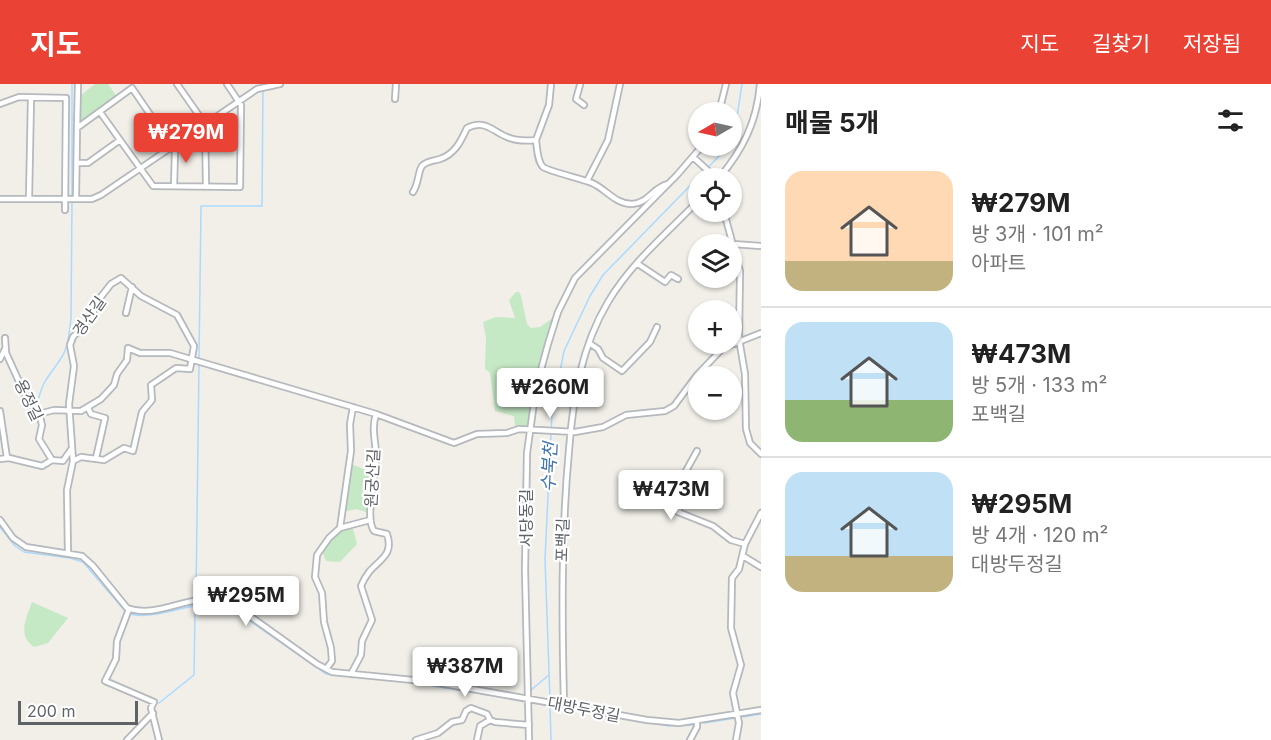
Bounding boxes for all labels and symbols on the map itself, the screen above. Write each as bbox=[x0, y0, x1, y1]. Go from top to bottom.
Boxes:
north arrow bbox=[688, 102, 742, 156]
pin: ₩279M bbox=[144, 113, 228, 164]
street label: 경산길 bbox=[68, 292, 110, 340]
pin: ₩260M bbox=[508, 368, 592, 419]
street label: 용정길 bbox=[10, 376, 48, 424]
water label: 수북천 bbox=[537, 439, 561, 492]
street label: 원궁산길 bbox=[360, 448, 384, 508]
pin: ₩473M bbox=[629, 470, 713, 521]
street label: 서당동길 bbox=[516, 489, 536, 547]
street label: 포백길 bbox=[551, 518, 573, 562]
pin: ₩295M bbox=[204, 576, 288, 627]
pin: ₩387M bbox=[423, 647, 507, 698]
street label: 대방두정길 bbox=[546, 692, 622, 726]
scale bar bbox=[18, 698, 138, 726]

